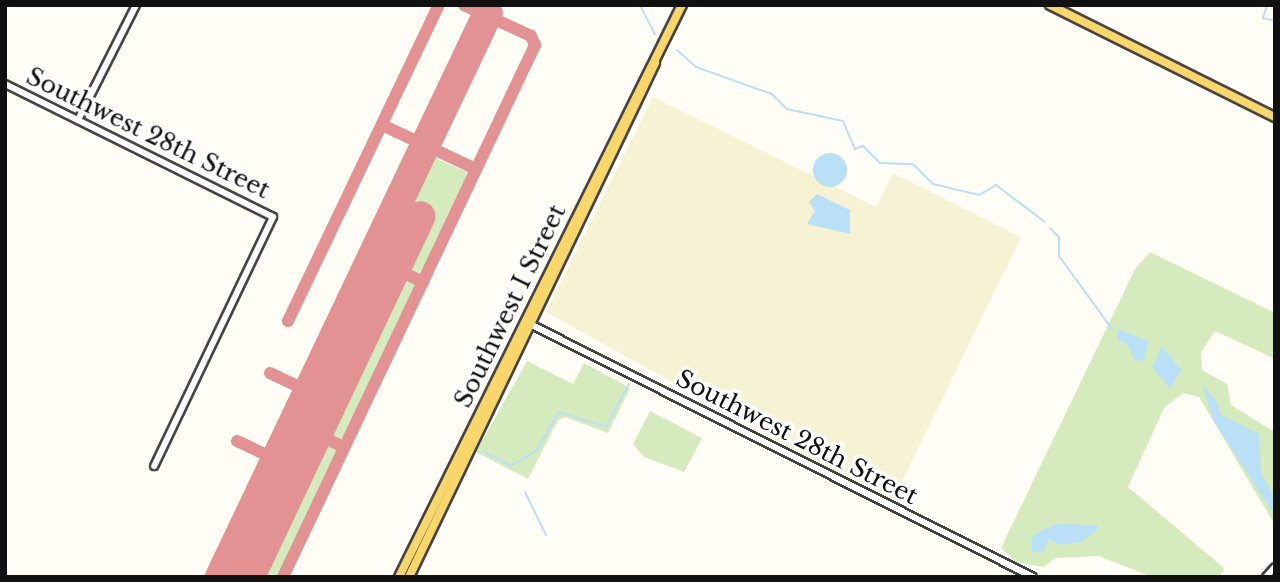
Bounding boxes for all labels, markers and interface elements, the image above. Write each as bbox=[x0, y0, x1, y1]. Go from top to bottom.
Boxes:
street label: Southwest 28th Street bbox=[22, 62, 274, 204]
street label: Southwest I Street bbox=[448, 200, 572, 412]
street label: Southwest 28th Street bbox=[672, 364, 922, 510]

